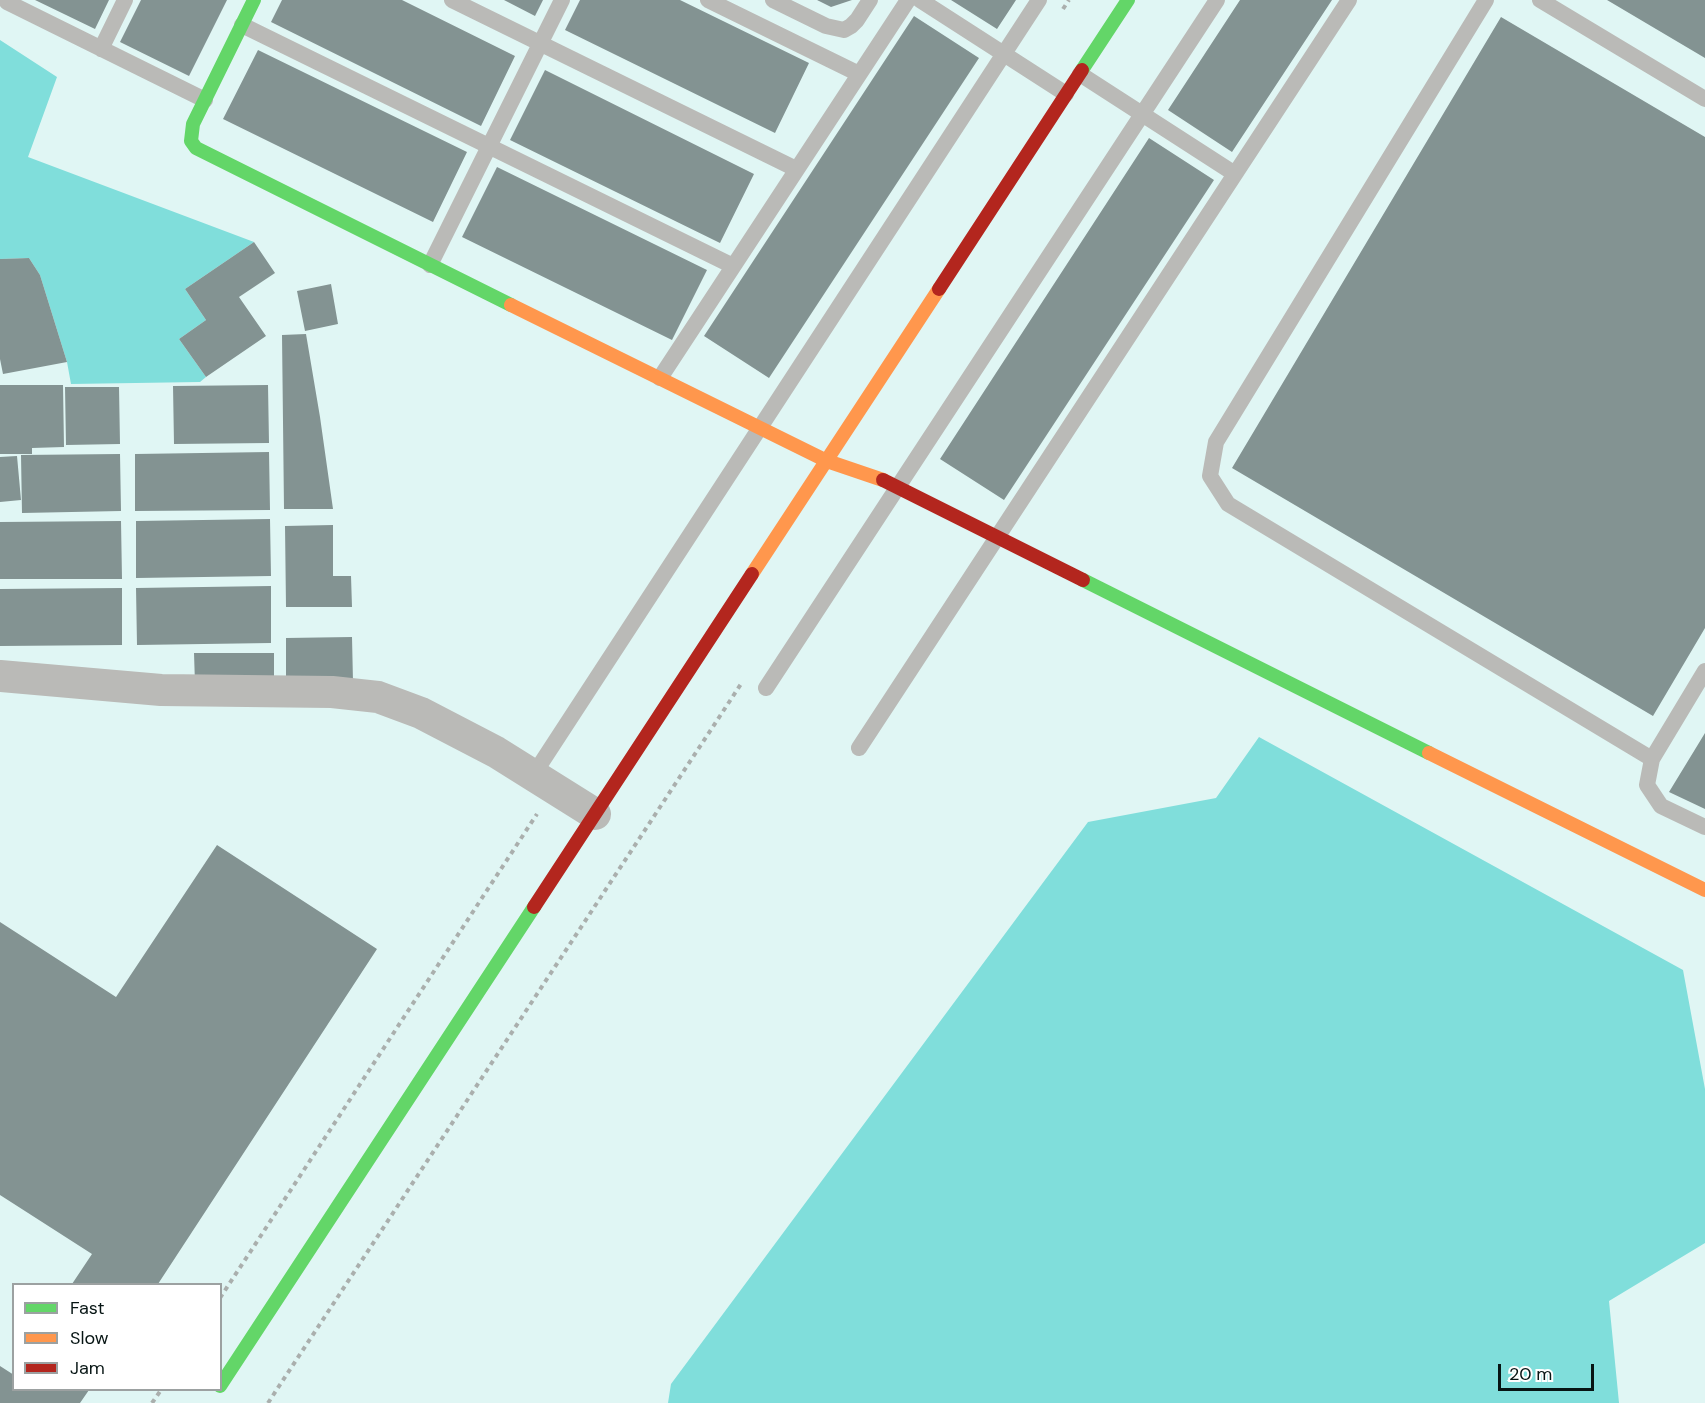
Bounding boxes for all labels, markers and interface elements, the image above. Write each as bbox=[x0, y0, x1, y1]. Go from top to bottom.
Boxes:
legend bbox=[12, 1283, 222, 1391]
text: Fast bbox=[70, 1296, 105, 1320]
text: Slow bbox=[70, 1326, 109, 1350]
scale bar bbox=[1501, 1352, 1597, 1390]
text: Jam bbox=[70, 1356, 105, 1380]
text: 20 m bbox=[1509, 1362, 1552, 1386]

